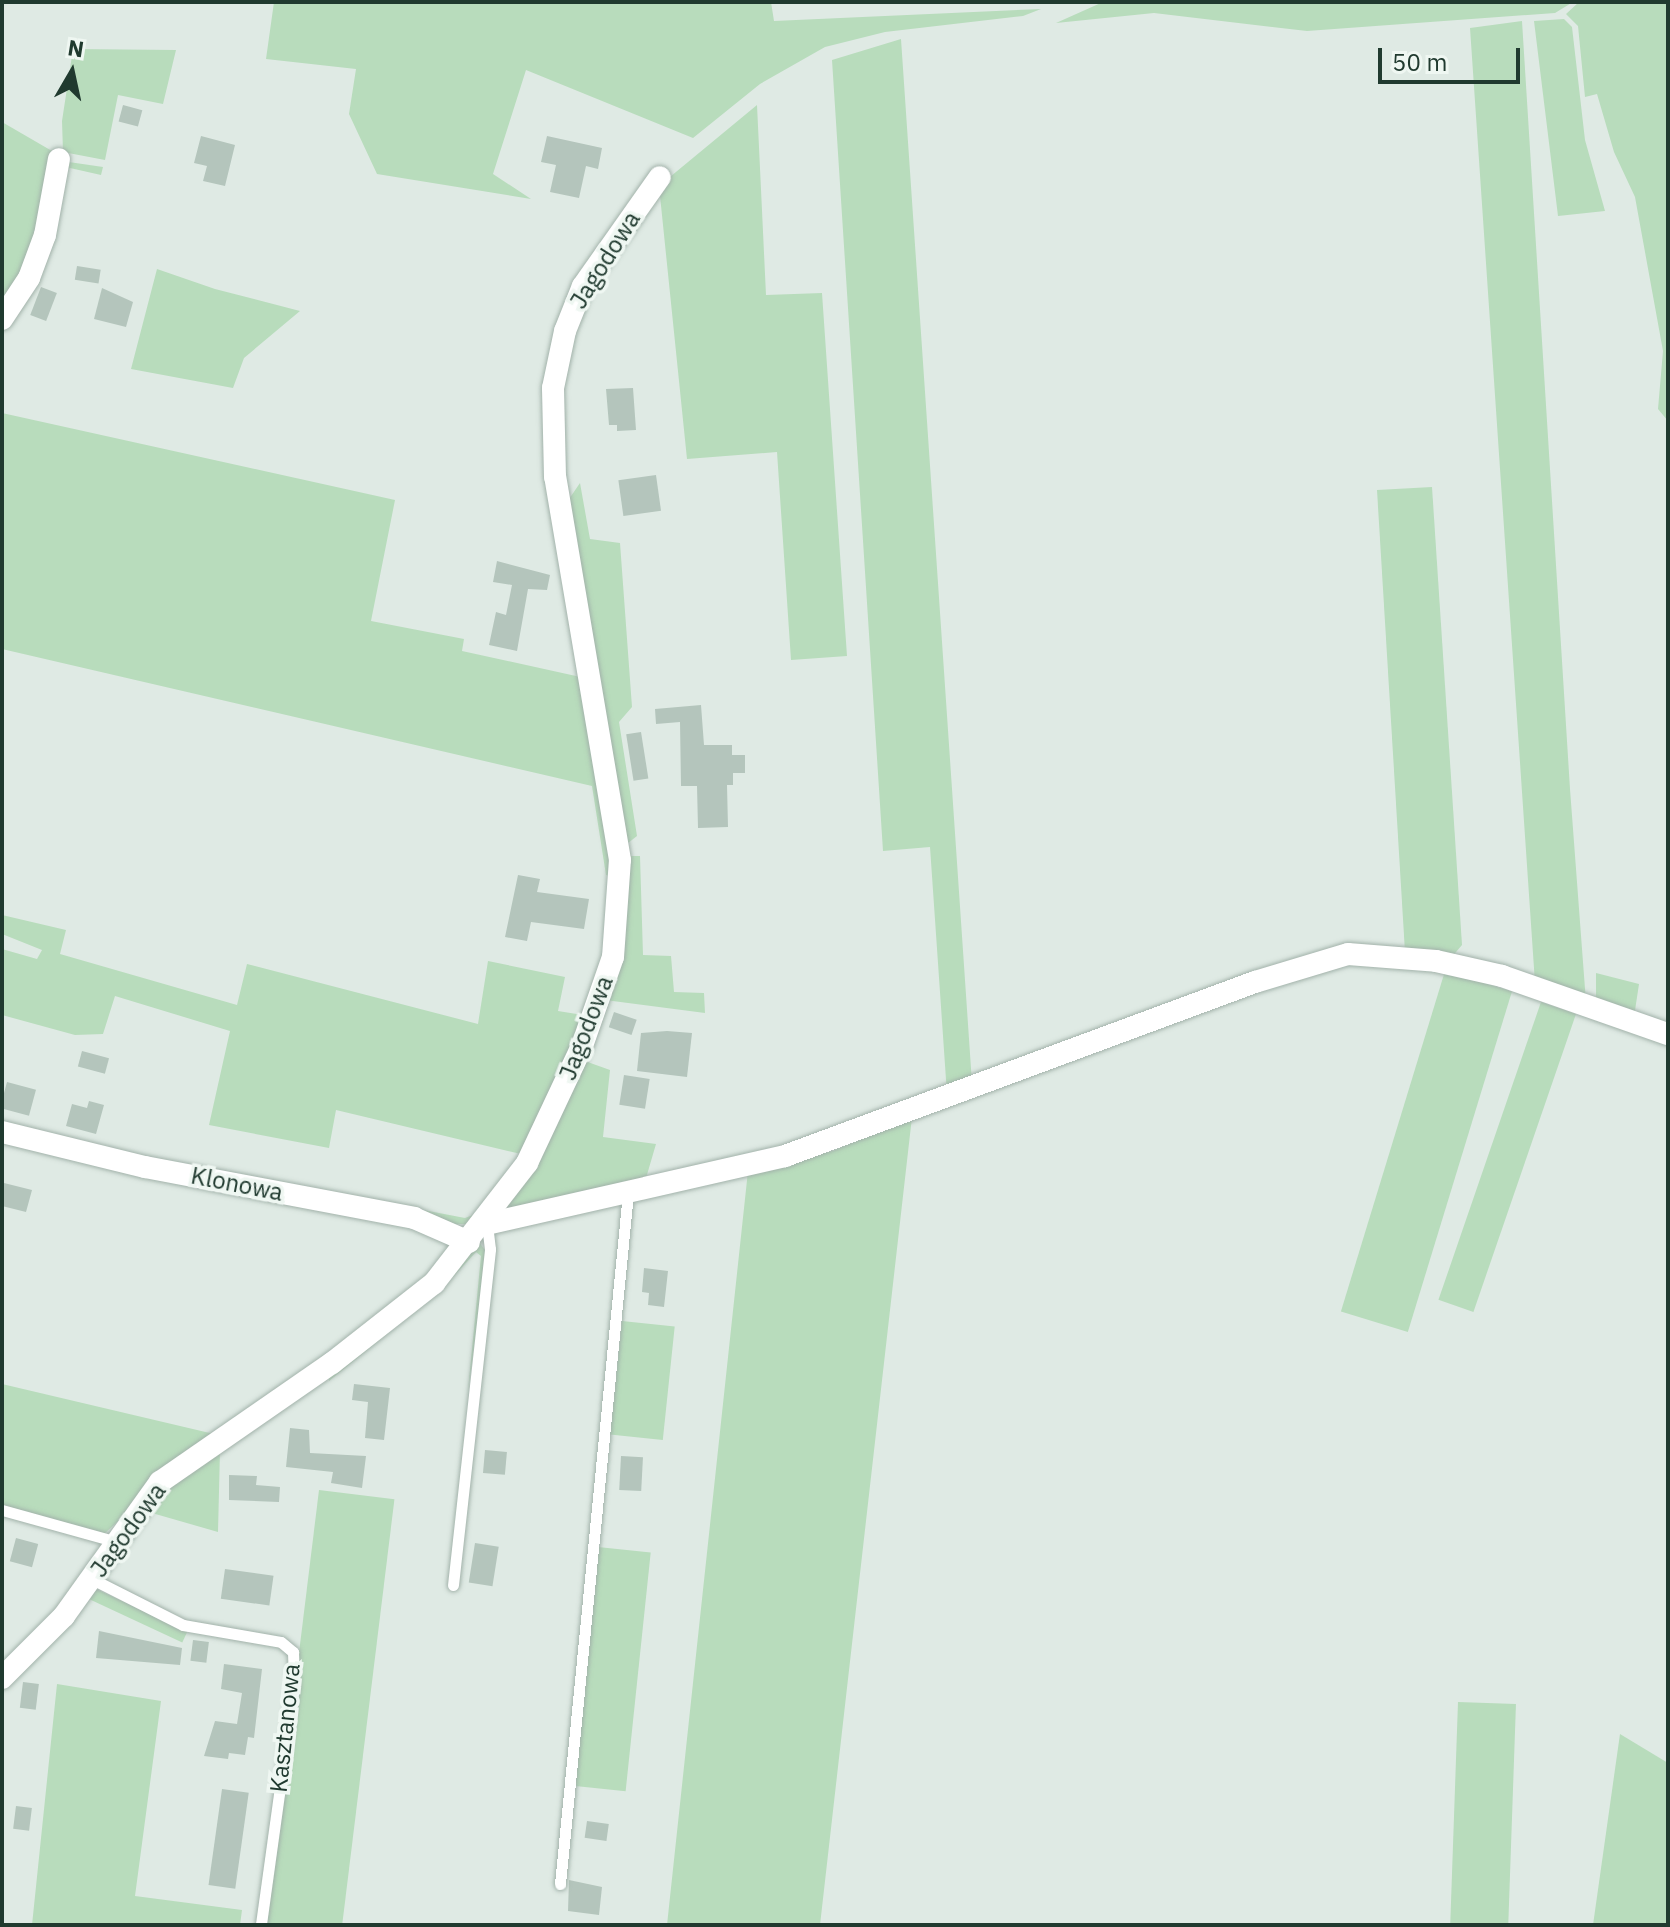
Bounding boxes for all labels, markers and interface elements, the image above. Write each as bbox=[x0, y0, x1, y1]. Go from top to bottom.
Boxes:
north arrow bbox=[32, 32, 112, 112]
text: N bbox=[66, 32, 86, 63]
scale bar bbox=[1382, 32, 1524, 82]
text: 50 m bbox=[1392, 46, 1447, 78]
street label: Jagodowa bbox=[564, 206, 646, 314]
street label: Jagodowa bbox=[553, 972, 619, 1084]
street label: Klonowa bbox=[189, 1161, 285, 1207]
street label: Jagodowa bbox=[84, 1477, 172, 1583]
street label: Kasztanowa bbox=[264, 1662, 306, 1794]

